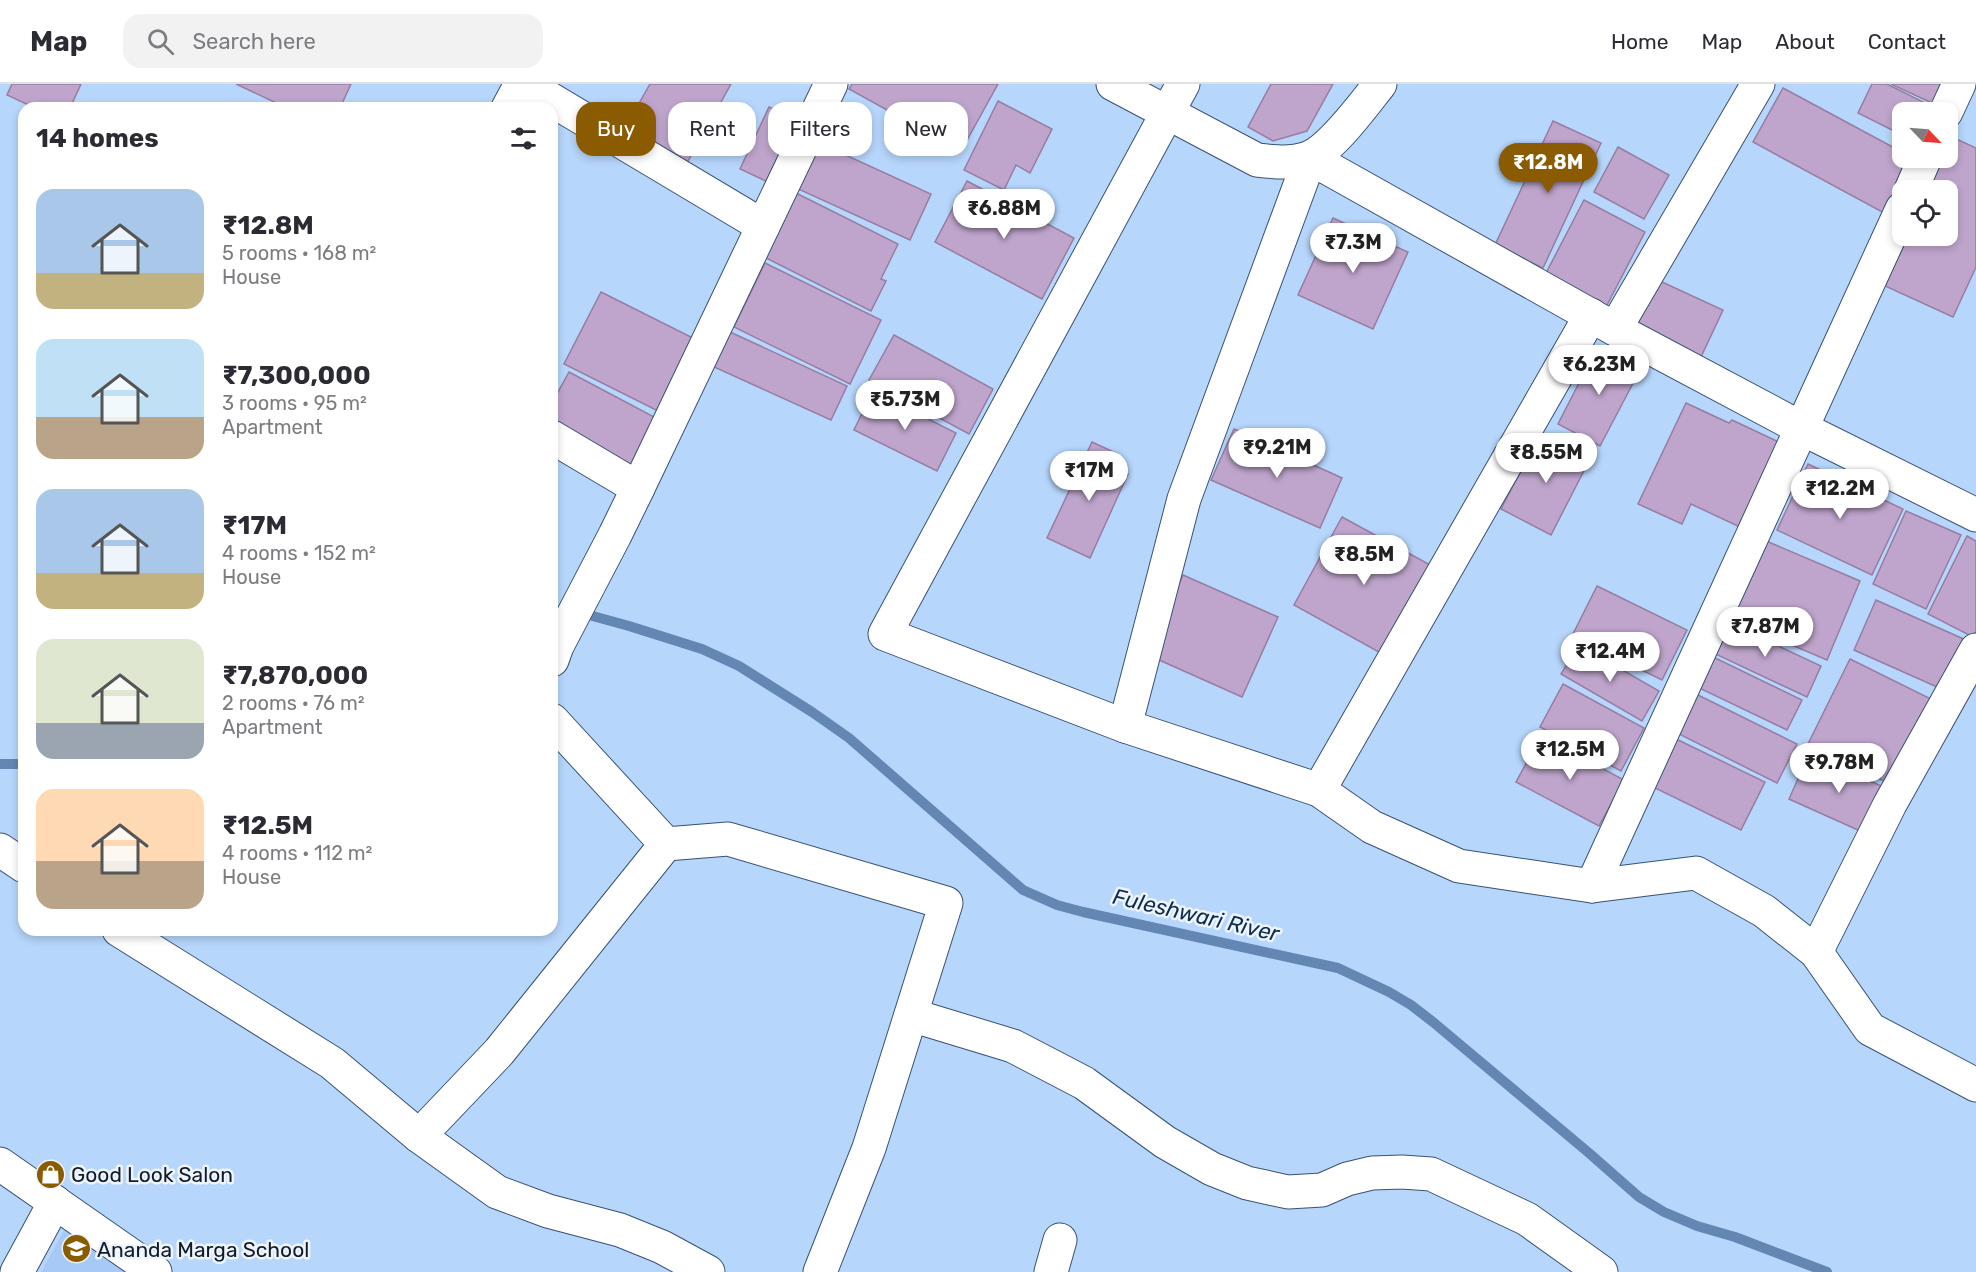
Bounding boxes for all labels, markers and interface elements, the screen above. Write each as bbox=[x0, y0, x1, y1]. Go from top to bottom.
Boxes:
search box bbox=[123, 14, 543, 68]
text: Map bbox=[30, 25, 87, 58]
icon: search bbox=[144, 25, 177, 58]
text: Search here bbox=[192, 28, 316, 55]
text: Home bbox=[1611, 29, 1668, 54]
text: Map bbox=[1701, 29, 1742, 54]
text: About bbox=[1775, 29, 1835, 54]
text: Contact bbox=[1868, 29, 1946, 54]
chip: Buy bbox=[576, 102, 656, 156]
chip: Rent bbox=[668, 102, 756, 156]
chip: Filters bbox=[768, 102, 872, 156]
chip: New bbox=[884, 102, 968, 156]
north arrow bbox=[1892, 102, 1958, 168]
map controls bbox=[1892, 102, 1958, 246]
icon: filters bbox=[507, 122, 540, 155]
text: 14 homes bbox=[36, 123, 159, 154]
pin: ₹12.8M bbox=[1499, 143, 1597, 194]
text: ₹12.8M bbox=[1513, 150, 1583, 174]
button: locate bbox=[1892, 180, 1958, 246]
pin: ₹6.88M bbox=[955, 189, 1053, 240]
text: ₹6.88M bbox=[967, 196, 1041, 220]
text: ₹12.8M bbox=[222, 210, 314, 241]
icon: home bbox=[84, 213, 156, 285]
pin: ₹7.3M bbox=[1311, 223, 1395, 274]
text: ₹7.3M bbox=[1324, 230, 1382, 254]
text: 5 rooms · 168 m² bbox=[222, 241, 376, 265]
text: House bbox=[222, 265, 281, 289]
pin: ₹6.23M bbox=[1550, 345, 1648, 396]
text: ₹6.23M bbox=[1562, 352, 1636, 376]
text: ₹7,300,000 bbox=[222, 360, 371, 391]
icon: home bbox=[84, 363, 156, 435]
pin: ₹5.73M bbox=[856, 380, 954, 431]
text: ₹5.73M bbox=[869, 387, 941, 411]
text: 3 rooms · 95 m² bbox=[222, 391, 367, 415]
text: Apartment bbox=[222, 415, 323, 439]
pin: ₹9.21M bbox=[1228, 428, 1326, 479]
pin: ₹8.55M bbox=[1497, 433, 1595, 484]
text: ₹9.21M bbox=[1243, 435, 1311, 459]
text: ₹8.55M bbox=[1509, 440, 1583, 464]
pin: ₹17M bbox=[1053, 451, 1125, 502]
text: ₹17M bbox=[1064, 458, 1114, 482]
pin: ₹12.2M bbox=[1791, 469, 1889, 520]
text: ₹12.2M bbox=[1805, 476, 1875, 500]
text: ₹17M bbox=[222, 510, 287, 541]
icon: home bbox=[84, 513, 156, 585]
pin: ₹8.5M bbox=[1322, 535, 1406, 586]
text: 4 rooms · 152 m² bbox=[222, 541, 376, 565]
text: ₹8.5M bbox=[1334, 542, 1394, 566]
text: House bbox=[222, 565, 281, 589]
pin: ₹7.87M bbox=[1716, 607, 1814, 658]
text: ₹7.87M bbox=[1730, 614, 1800, 638]
pin: ₹12.4M bbox=[1561, 632, 1659, 683]
text: ₹12.4M bbox=[1575, 639, 1645, 663]
text: ₹7,870,000 bbox=[222, 660, 368, 691]
icon: home bbox=[84, 663, 156, 735]
text: 2 rooms · 76 m² bbox=[222, 691, 365, 715]
text: Apartment bbox=[222, 715, 323, 739]
pin: ₹12.5M bbox=[1521, 730, 1619, 781]
text: ₹12.5M bbox=[1535, 737, 1605, 761]
pin: ₹9.78M bbox=[1790, 743, 1888, 794]
text: ₹9.78M bbox=[1804, 750, 1874, 774]
text: ₹12.5M bbox=[222, 810, 313, 841]
icon: home bbox=[84, 813, 156, 885]
text: 4 rooms · 112 m² bbox=[222, 841, 372, 865]
text: House bbox=[222, 865, 281, 889]
water label: Fuleshwari River bbox=[1110, 883, 1283, 948]
shop icon: Good Look Salon bbox=[34, 1158, 66, 1190]
place label: Good Look Salon bbox=[71, 1162, 233, 1187]
school or university icon: Ananda Marga School bbox=[60, 1233, 92, 1265]
place label: Ananda Marga School bbox=[97, 1237, 309, 1262]

